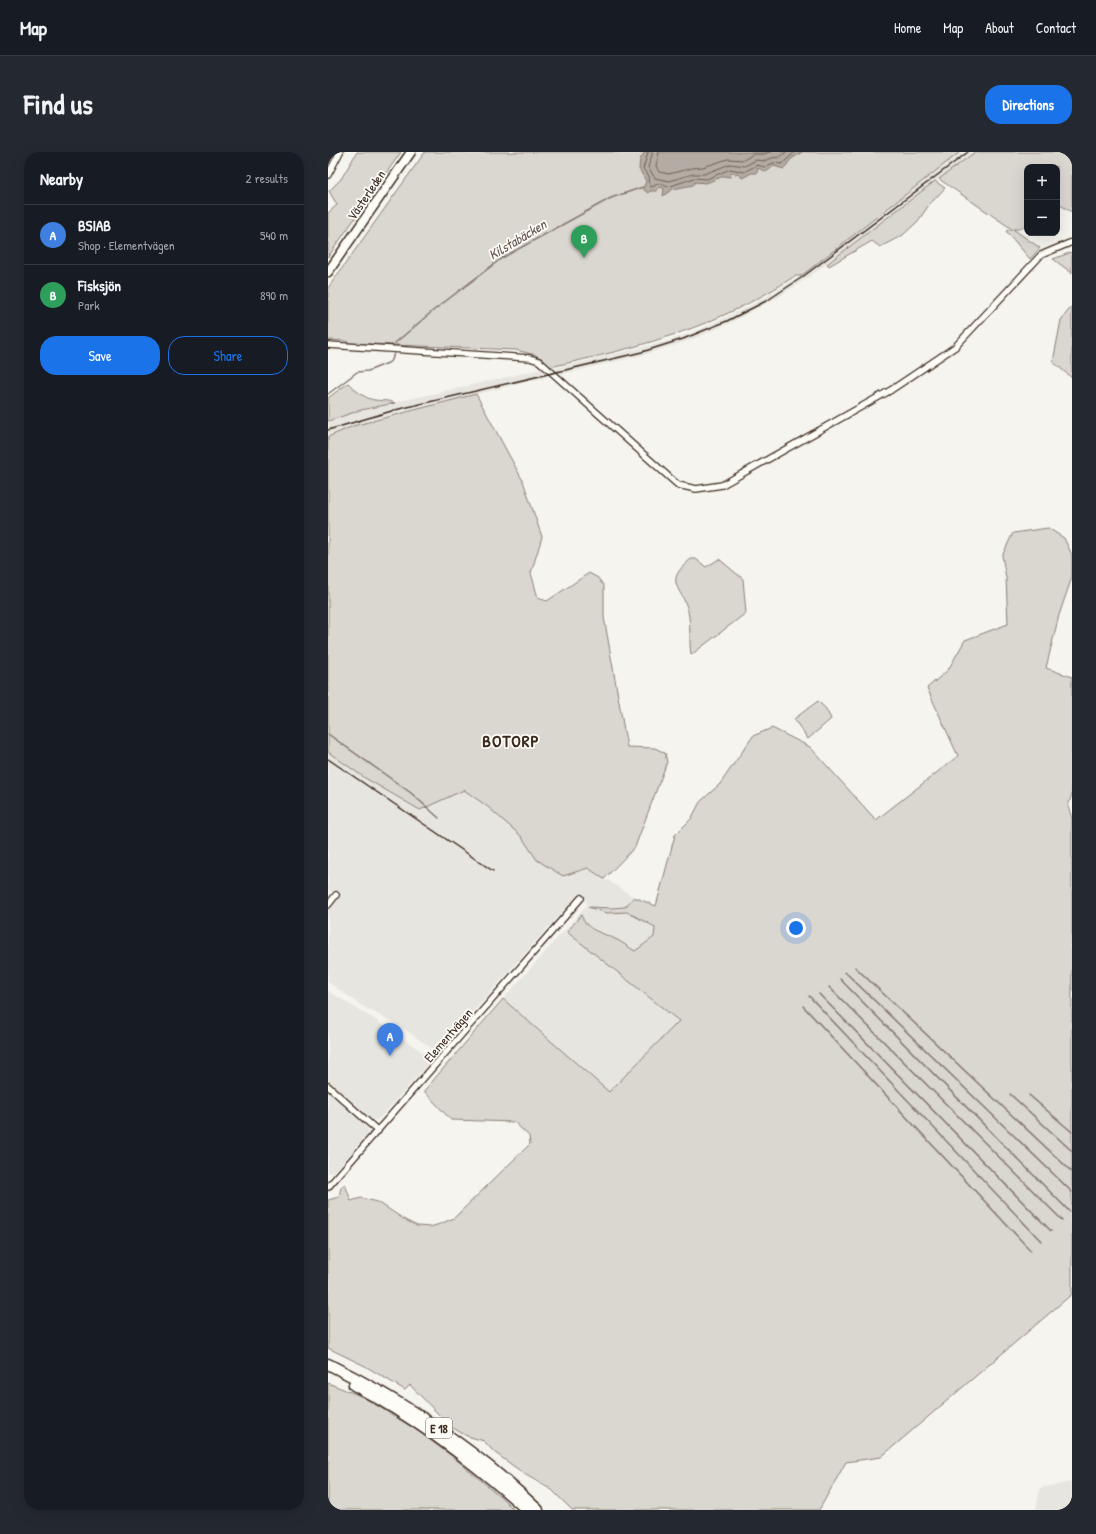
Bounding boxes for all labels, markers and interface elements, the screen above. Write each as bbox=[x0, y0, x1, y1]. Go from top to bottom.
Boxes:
text: Map bbox=[20, 15, 47, 41]
text: Home bbox=[894, 18, 921, 37]
text: Map bbox=[943, 18, 963, 37]
text: About bbox=[985, 18, 1014, 37]
text: Contact bbox=[1036, 18, 1076, 37]
text: Find us bbox=[24, 85, 93, 123]
button: Directions bbox=[985, 85, 1072, 124]
map controls bbox=[1024, 164, 1060, 236]
button: + bbox=[1024, 164, 1060, 200]
street label: Västerleden bbox=[343, 166, 389, 224]
text: Nearby bbox=[40, 167, 83, 190]
text: 2 results bbox=[246, 169, 288, 187]
button: − bbox=[1024, 200, 1060, 236]
water label: Kilstabäcken bbox=[485, 213, 551, 264]
text: BSIAB bbox=[78, 215, 111, 236]
pin: B bbox=[571, 225, 597, 258]
text: A bbox=[50, 226, 56, 244]
text: 540 m bbox=[260, 226, 288, 244]
text: Shop · Elementvägen bbox=[78, 236, 175, 254]
text: Fisksjön bbox=[78, 275, 121, 296]
text: B bbox=[50, 286, 56, 304]
text: 890 m bbox=[260, 286, 288, 304]
text: Park bbox=[78, 296, 100, 314]
button: Save bbox=[40, 336, 160, 375]
button: Share bbox=[168, 336, 288, 375]
district label: BOTORP bbox=[482, 729, 540, 752]
your location bbox=[786, 918, 806, 938]
street label: Elementvägen bbox=[420, 1004, 476, 1066]
pin: A bbox=[377, 1023, 403, 1056]
road number: E 18 bbox=[426, 1418, 452, 1438]

